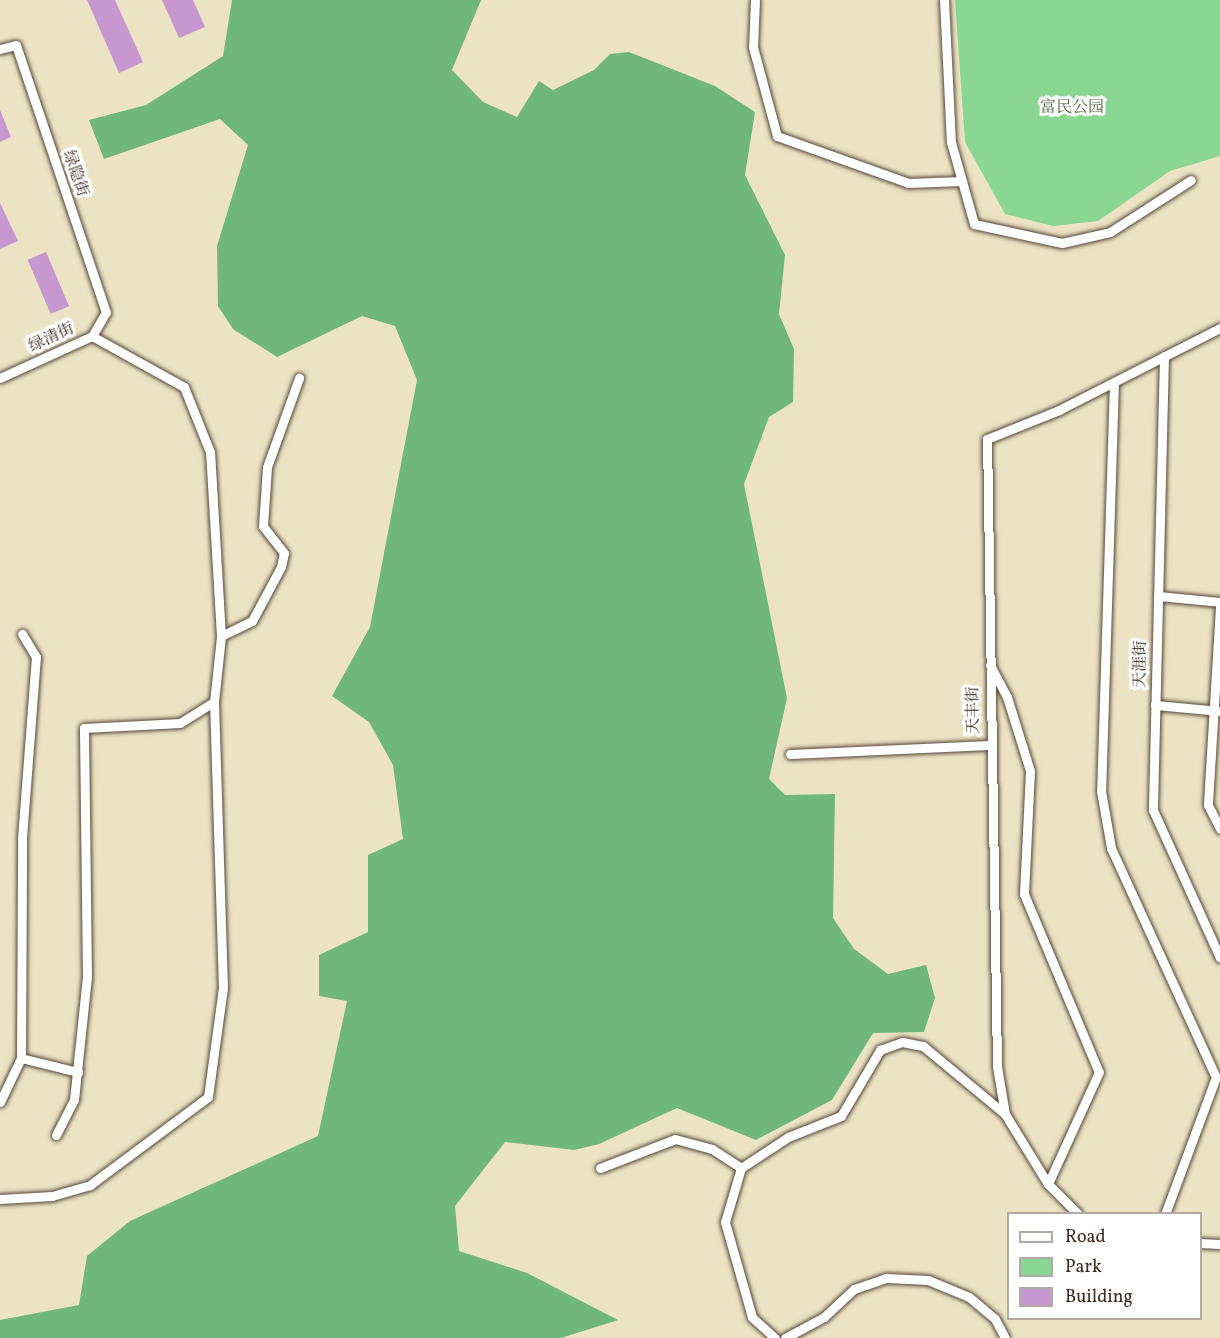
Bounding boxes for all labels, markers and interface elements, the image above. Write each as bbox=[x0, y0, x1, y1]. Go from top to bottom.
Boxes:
park label: 富民公园 bbox=[1040, 98, 1104, 118]
street label: 绿隐街 bbox=[58, 148, 92, 200]
street label: 绿清街 bbox=[26, 319, 78, 357]
street label: 天涯街 bbox=[1131, 640, 1151, 688]
street label: 天丰街 bbox=[964, 686, 984, 734]
legend bbox=[1007, 1212, 1202, 1320]
text: Road bbox=[1065, 1225, 1106, 1250]
text: Park bbox=[1065, 1255, 1102, 1280]
text: Building bbox=[1065, 1285, 1133, 1310]

